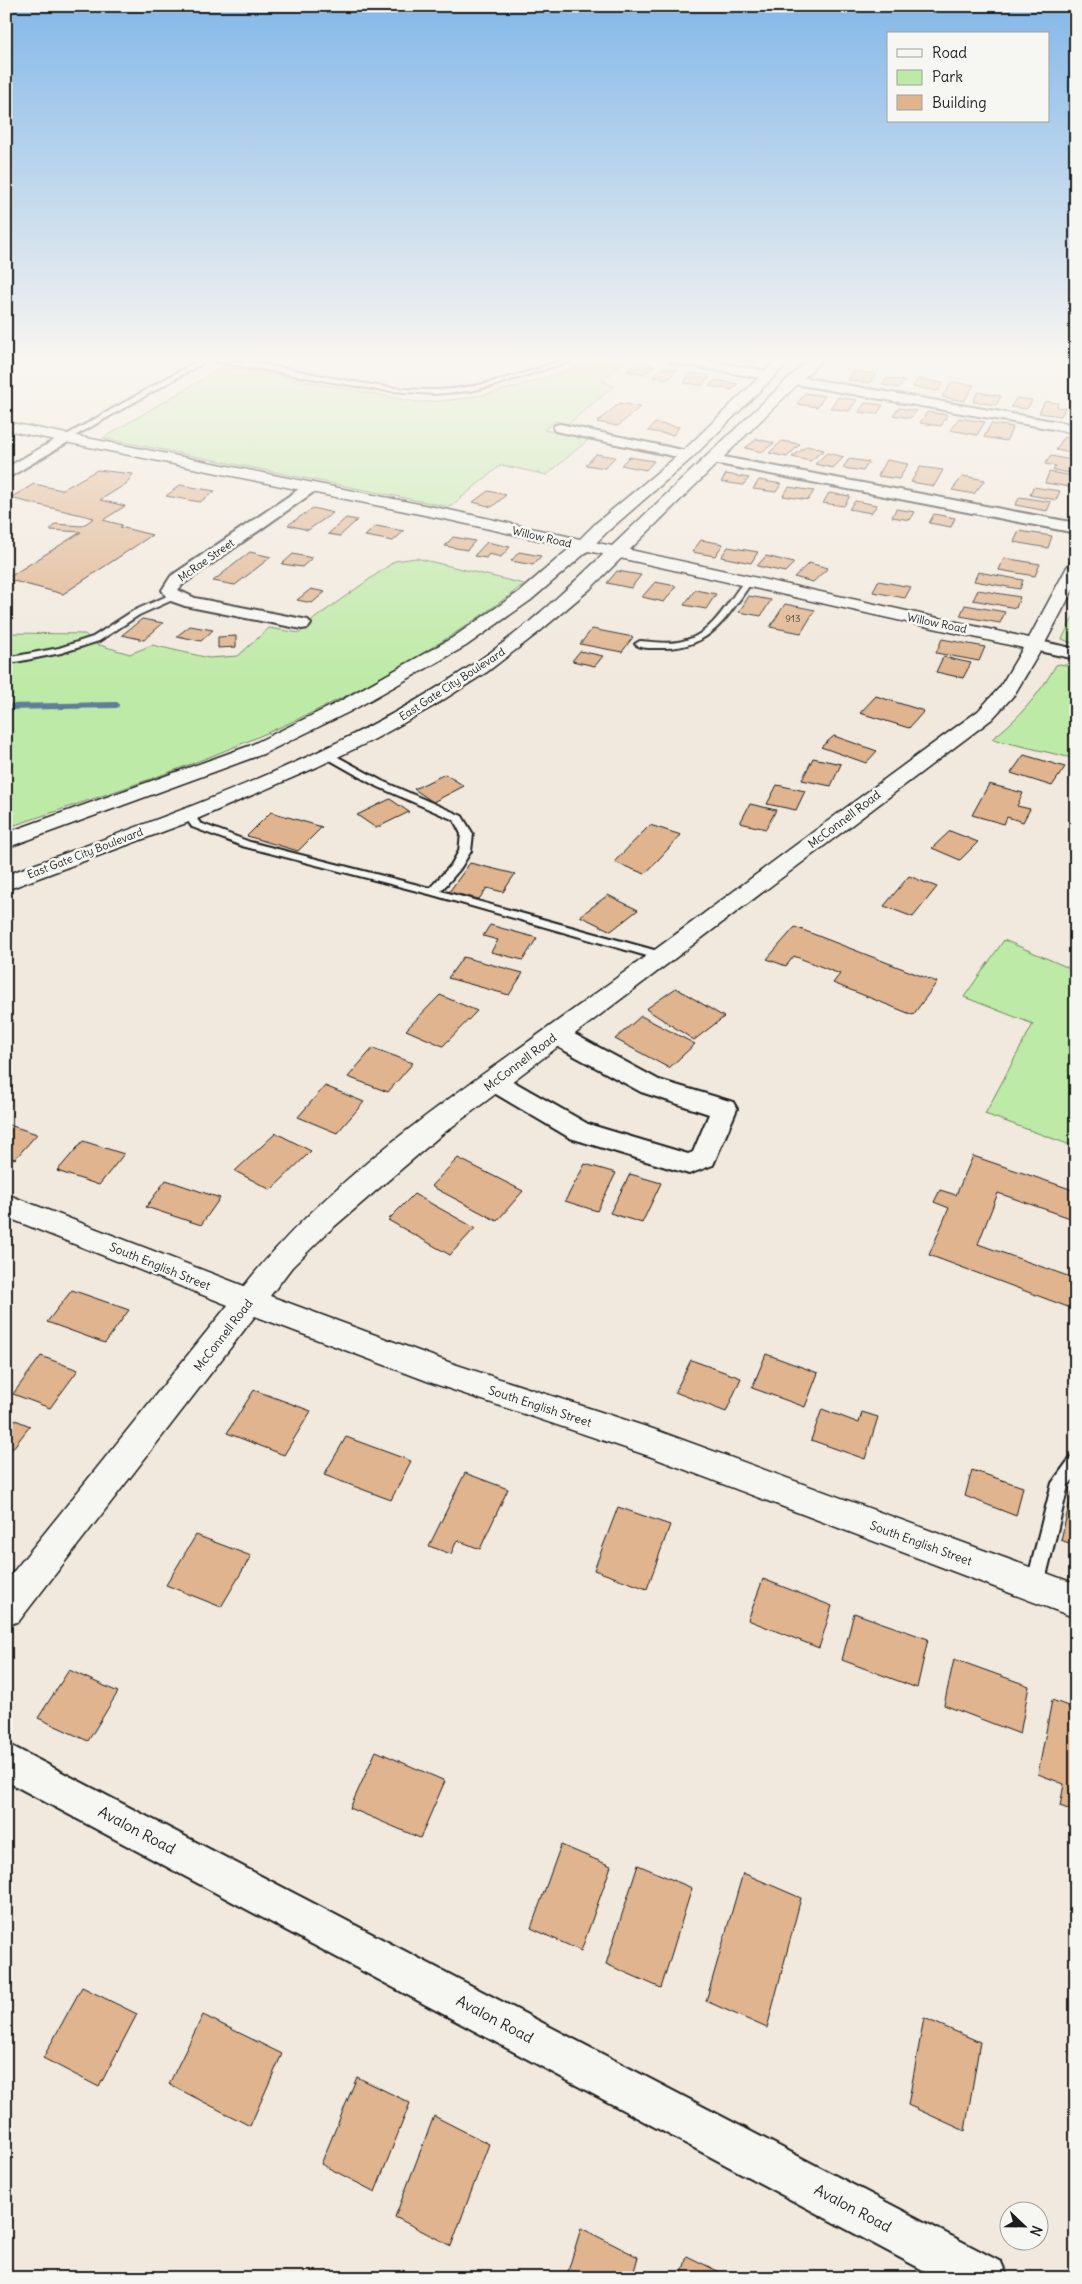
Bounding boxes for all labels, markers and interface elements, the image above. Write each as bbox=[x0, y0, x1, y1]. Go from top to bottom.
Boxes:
legend bbox=[887, 32, 1050, 122]
text: Road bbox=[932, 43, 967, 62]
text: Park bbox=[932, 67, 963, 86]
text: Building bbox=[932, 93, 987, 112]
street label: Willow Road bbox=[511, 523, 574, 551]
street label: McRae Street bbox=[175, 535, 237, 585]
street label: Willow Road bbox=[906, 610, 969, 636]
house number: 913 bbox=[785, 612, 801, 625]
street label: East Gate City Boulevard bbox=[397, 644, 508, 723]
street label: McConnell Road bbox=[805, 787, 883, 851]
street label: East Gate City Boulevard bbox=[25, 824, 145, 882]
street label: McConnell Road bbox=[481, 1030, 559, 1094]
street label: South English Street bbox=[107, 1239, 213, 1293]
street label: McConnell Road bbox=[190, 1296, 256, 1374]
street label: South English Street bbox=[487, 1382, 593, 1430]
street label: South English Street bbox=[868, 1518, 974, 1568]
street label: Avalon Road bbox=[95, 1802, 179, 1858]
street label: Avalon Road bbox=[453, 1991, 537, 2047]
street label: Avalon Road bbox=[811, 2180, 895, 2236]
north arrow bbox=[1000, 2202, 1050, 2252]
text: N bbox=[1026, 2223, 1046, 2239]

